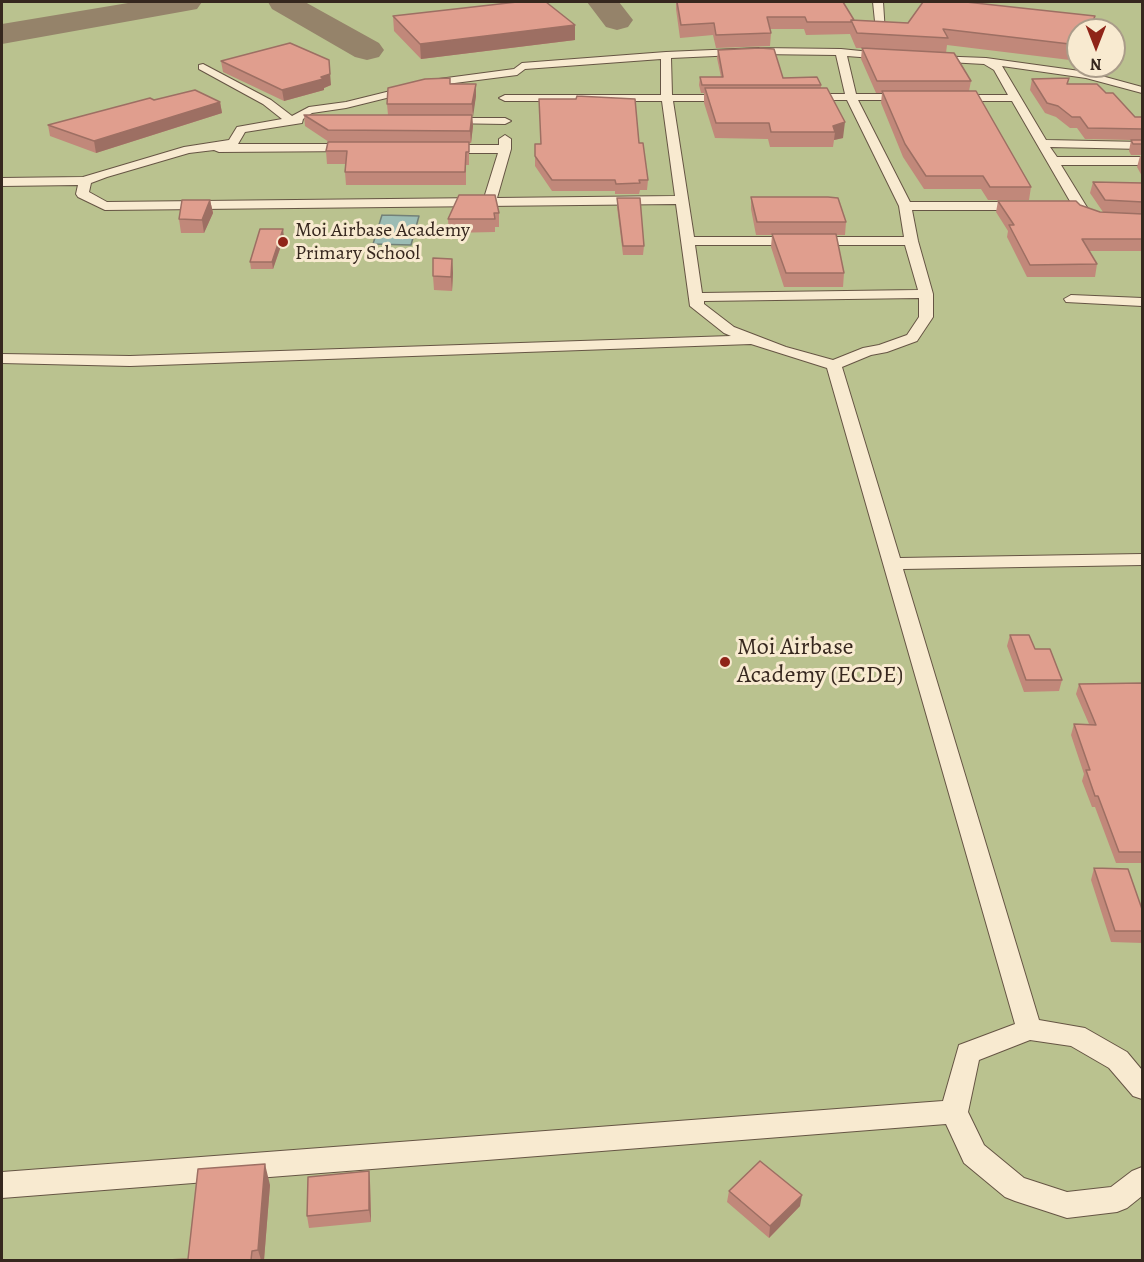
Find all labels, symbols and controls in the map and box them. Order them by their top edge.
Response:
north arrow [1066,18,1126,78]
text: N [1090,53,1102,75]
place label: Moi Airbase Academy Primary School [295,219,470,266]
marker: Moi Airbase Academy Primary School [276,235,290,249]
place label: Moi Airbase Academy (ECDE) [737,634,903,690]
marker: Moi Airbase Academy (ECDE) [718,655,732,669]

